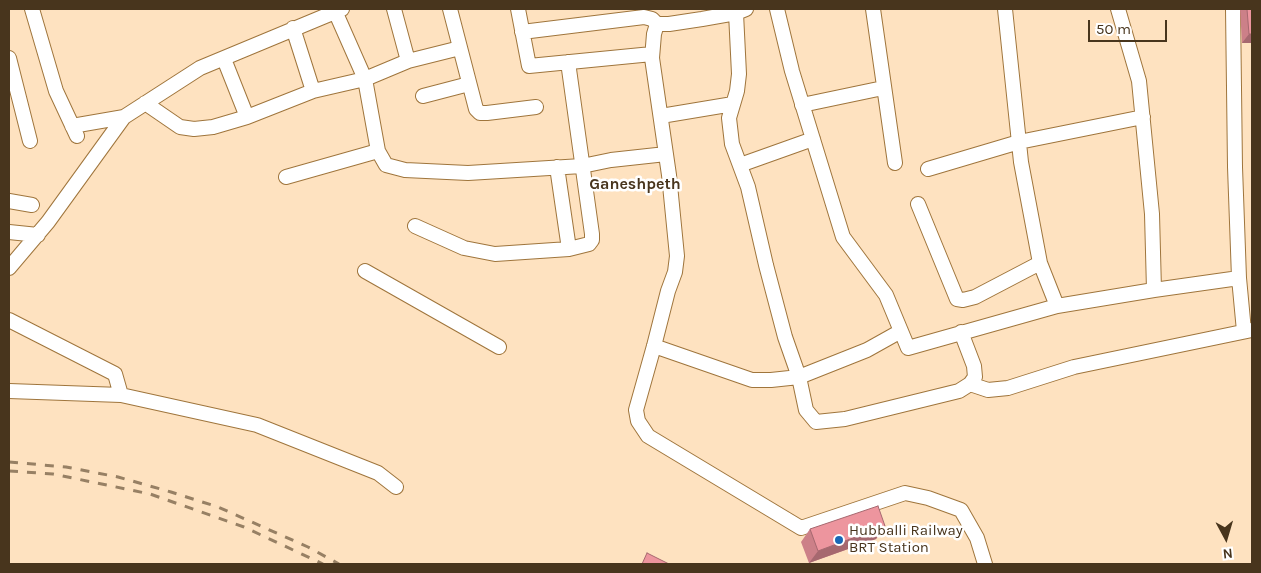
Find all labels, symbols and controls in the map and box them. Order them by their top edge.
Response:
scale bar [1091,10,1170,42]
text: 50 m [1096,20,1131,38]
district label: Ganeshpeth [589,174,681,194]
north arrow [1201,513,1251,563]
place label: Hubballi Railway BRT Station [849,522,963,557]
marker: Hubballi Railway BRT Station [833,534,845,546]
text: N [1222,544,1234,562]

